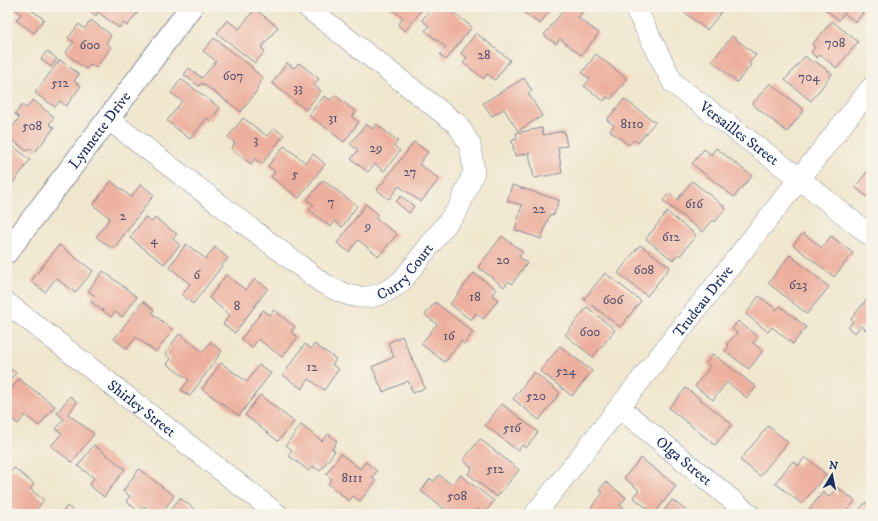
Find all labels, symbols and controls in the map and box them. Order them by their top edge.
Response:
house number: 708 [825,35,845,51]
house number: 600 [80,37,100,53]
house number: 28 [478,47,490,63]
house number: 607 [223,68,243,84]
house number: 704 [798,69,820,85]
house number: 512 [51,75,69,91]
house number: 33 [293,80,303,96]
street label: Lynnette Drive [64,88,135,173]
street label: Versailles Street [695,96,783,169]
house number: 31 [328,110,338,126]
house number: 8110 [620,116,644,132]
house number: 508 [22,118,42,134]
house number: 3 [254,132,259,148]
house number: 29 [370,140,382,156]
house number: 27 [404,164,417,180]
house number: 5 [292,166,299,182]
house number: 7 [328,194,335,210]
house number: 616 [685,196,704,212]
house number: 22 [533,201,546,217]
house number: 2 [120,208,127,224]
house number: 9 [364,218,371,234]
house number: 612 [662,229,681,245]
house number: 4 [150,232,158,248]
street label: Curry Court [374,239,437,304]
house number: 20 [496,252,510,268]
street label: Trudeau Drive [669,261,737,341]
house number: 608 [634,262,654,278]
house number: 6 [194,267,202,283]
house number: 623 [789,277,807,293]
house number: 18 [469,289,481,305]
house number: 606 [603,292,624,308]
house number: 8 [234,298,240,314]
house number: 600 [580,324,600,340]
house number: 16 [443,328,456,344]
house number: 12 [306,359,318,375]
house number: 524 [556,363,577,379]
street label: Shirley Street [104,376,180,441]
house number: 520 [526,388,546,404]
house number: 516 [503,420,522,436]
street label: Olga Street [652,432,716,490]
north arrow [812,455,852,495]
text: N [828,458,839,474]
house number: 512 [486,461,504,477]
house number: 8111 [342,470,363,486]
house number: 508 [447,488,467,504]

